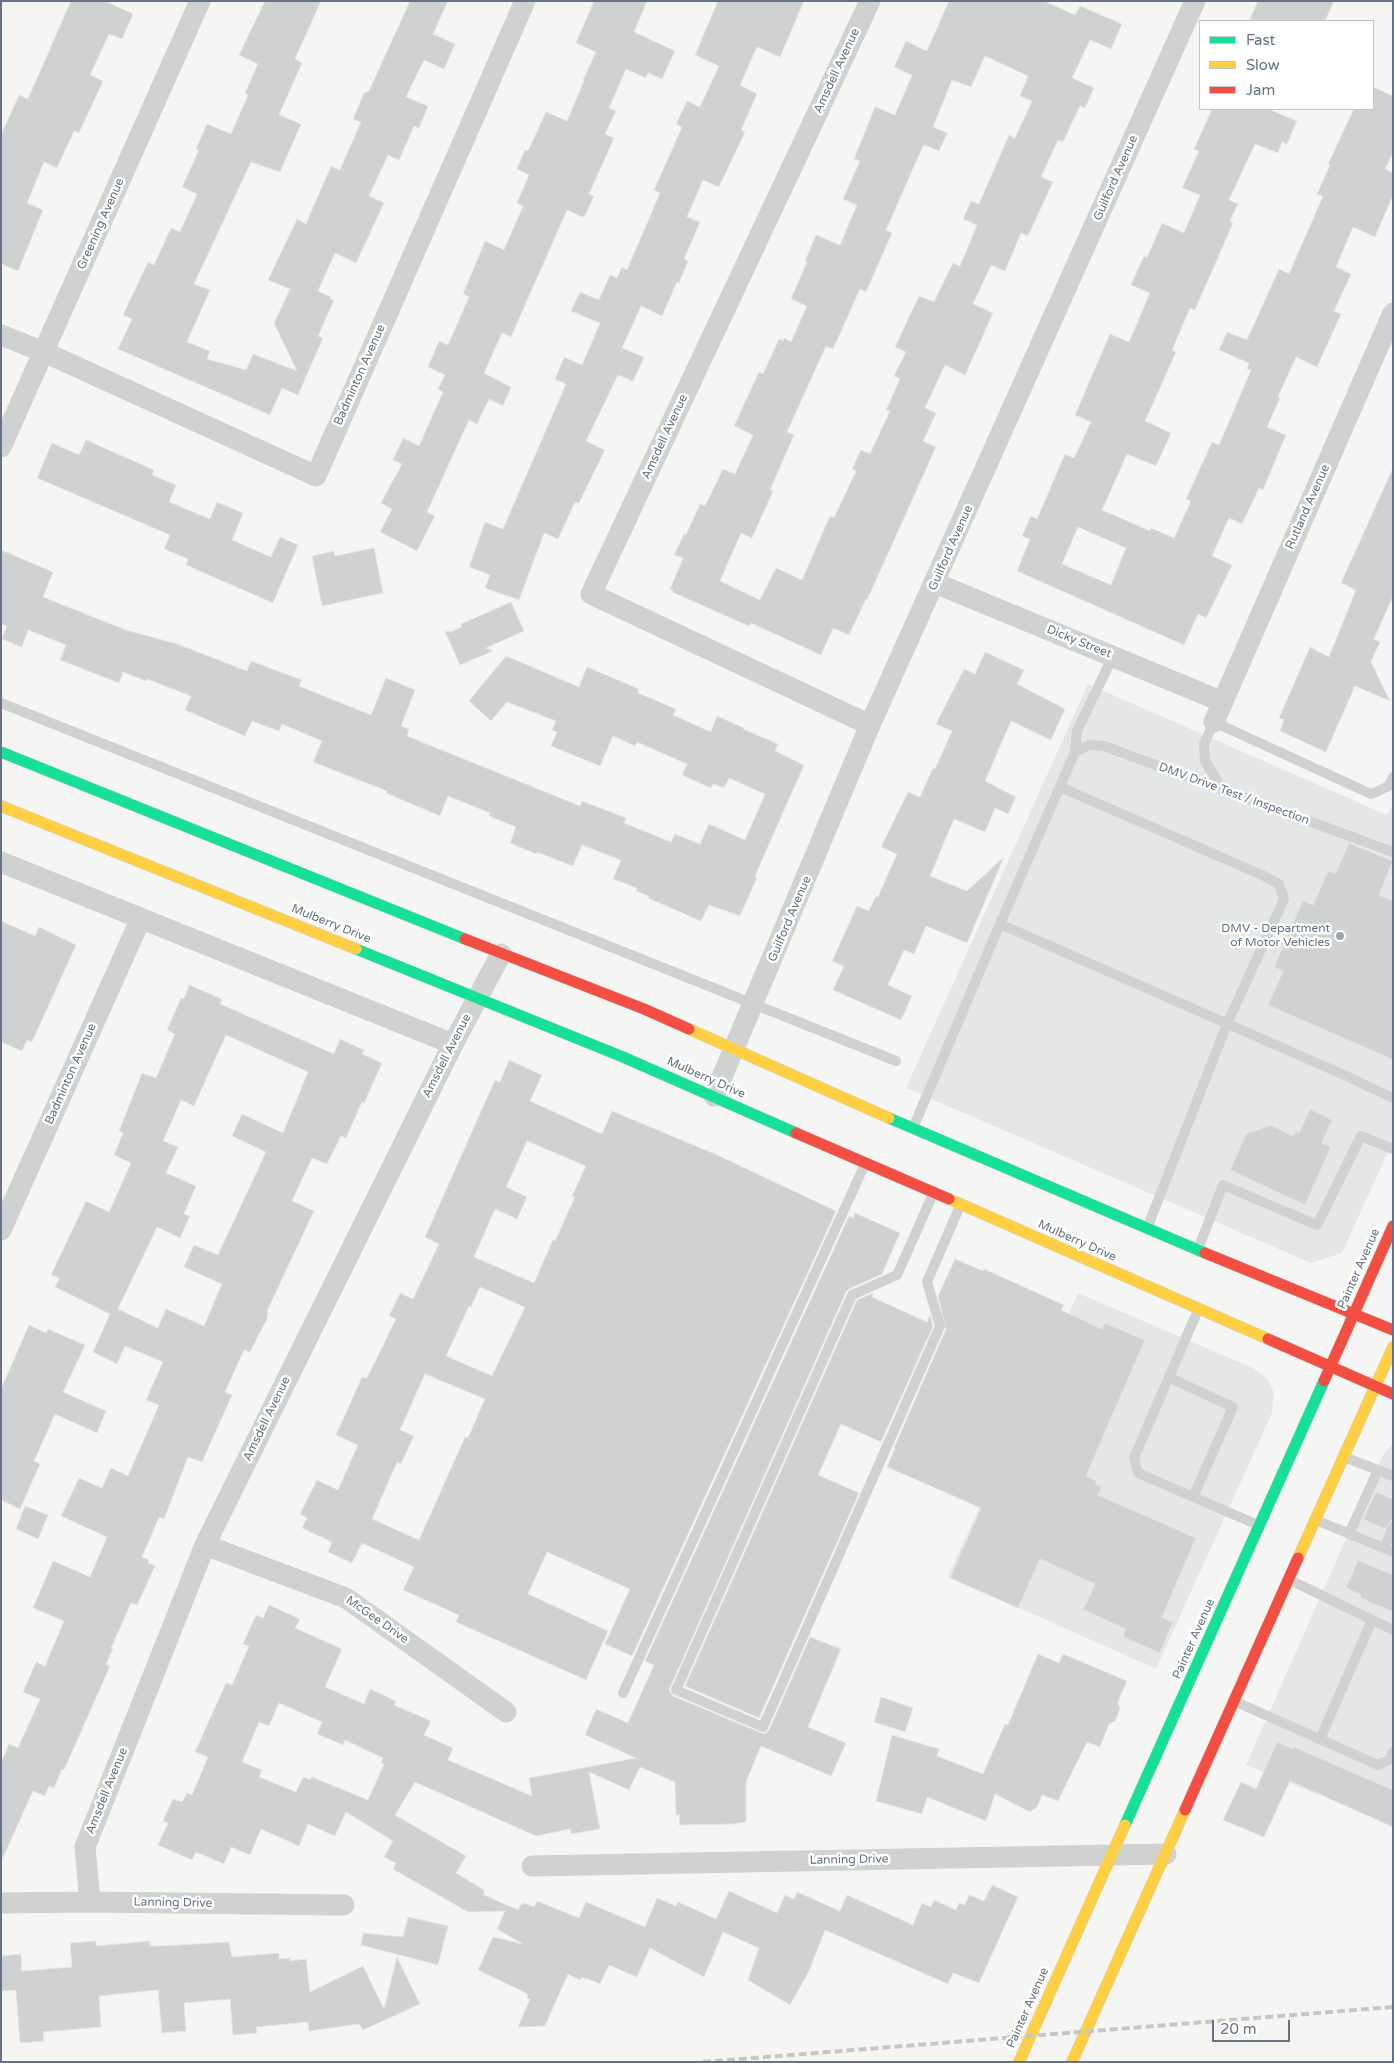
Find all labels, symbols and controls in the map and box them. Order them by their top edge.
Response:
legend [1199,20,1374,110]
street label: Amsdell Avenue [811,26,863,116]
text: Fast [1246,31,1275,49]
text: Slow [1246,56,1280,74]
text: Jam [1246,81,1275,99]
street label: Guilford Avenue [1091,133,1141,223]
street label: Greening Avenue [74,176,128,272]
street label: Badminton Avenue [331,322,389,428]
street label: Amsdell Avenue [639,392,691,482]
street label: Rutland Avenue [1283,462,1333,552]
street label: Guilford Avenue [926,503,976,593]
street label: Dicky Street [1044,622,1114,662]
street label: DMV Drive Test / Inspection [1157,760,1311,828]
street label: Guilford Avenue [765,874,815,964]
street label: Mulberry Drive [289,902,373,946]
place label: DMV - Department of Motor Vehicles [1221,922,1330,950]
marker: DMV - Department of Motor Vehicles [1334,930,1346,942]
street label: Amsdell Avenue [420,1012,474,1100]
street label: Badminton Avenue [42,1021,100,1127]
street label: Mulberry Drive [665,1054,747,1102]
street label: Mulberry Drive [1036,1217,1118,1265]
street label: Painter Avenue [1335,1227,1383,1311]
street label: Amsdell Avenue [240,1374,294,1464]
street label: McGee Drive [343,1593,411,1647]
street label: Painter Avenue [1170,1597,1218,1681]
street label: Amsdell Avenue [83,1746,131,1836]
street label: Lanning Drive [809,1852,889,1868]
street label: Lanning Drive [133,1895,213,1911]
street label: Painter Avenue [1004,1966,1052,2050]
scale bar [1214,2010,1292,2042]
text: 20 m [1220,2020,1257,2038]

